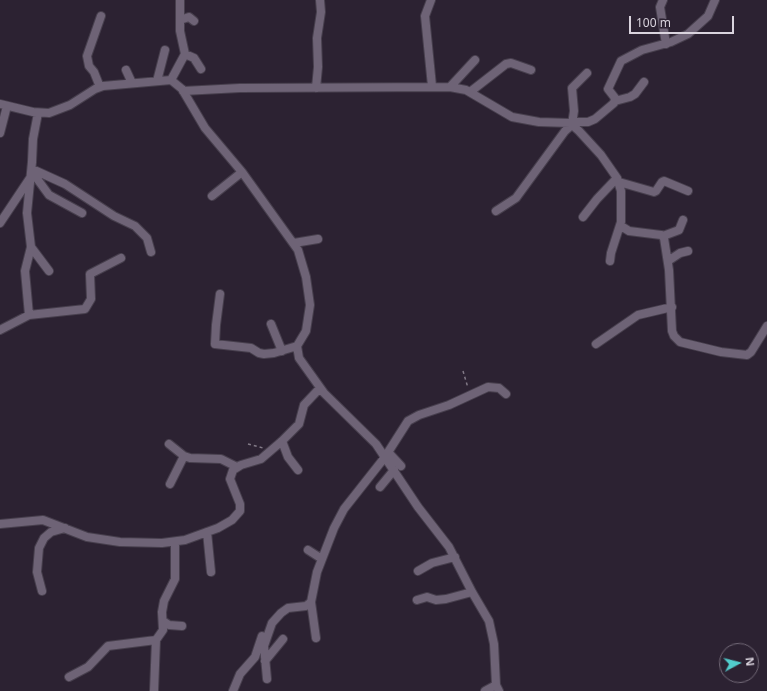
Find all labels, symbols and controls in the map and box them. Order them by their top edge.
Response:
scale bar [631,8,736,34]
text: 100 m [636,14,671,31]
north arrow [719,643,759,683]
text: N [742,656,758,667]

